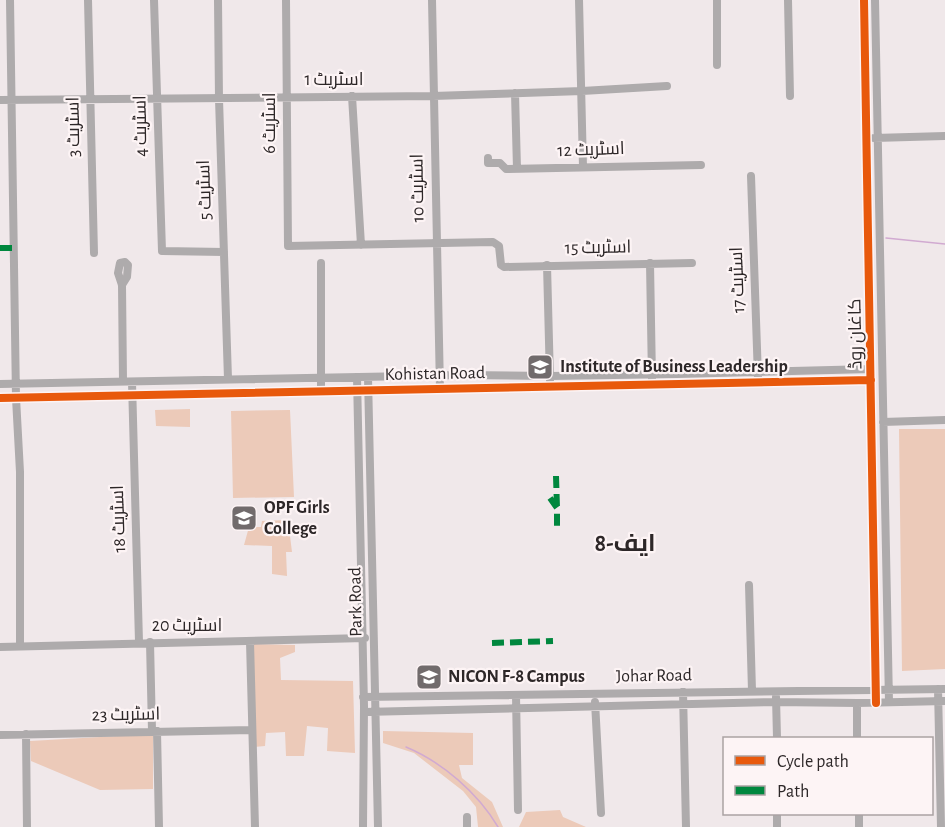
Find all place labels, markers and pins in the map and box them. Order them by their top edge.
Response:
school or university icon: Institute of Business Leadership [525,352,555,382]
place label: Institute of Business Leadership [560,358,788,376]
place label: OPF Girls College [264,499,330,538]
school or university icon: OPF Girls College [229,503,259,533]
school or university icon: NICON F-8 Campus [414,662,444,692]
place label: NICON F-8 Campus [448,668,585,686]

